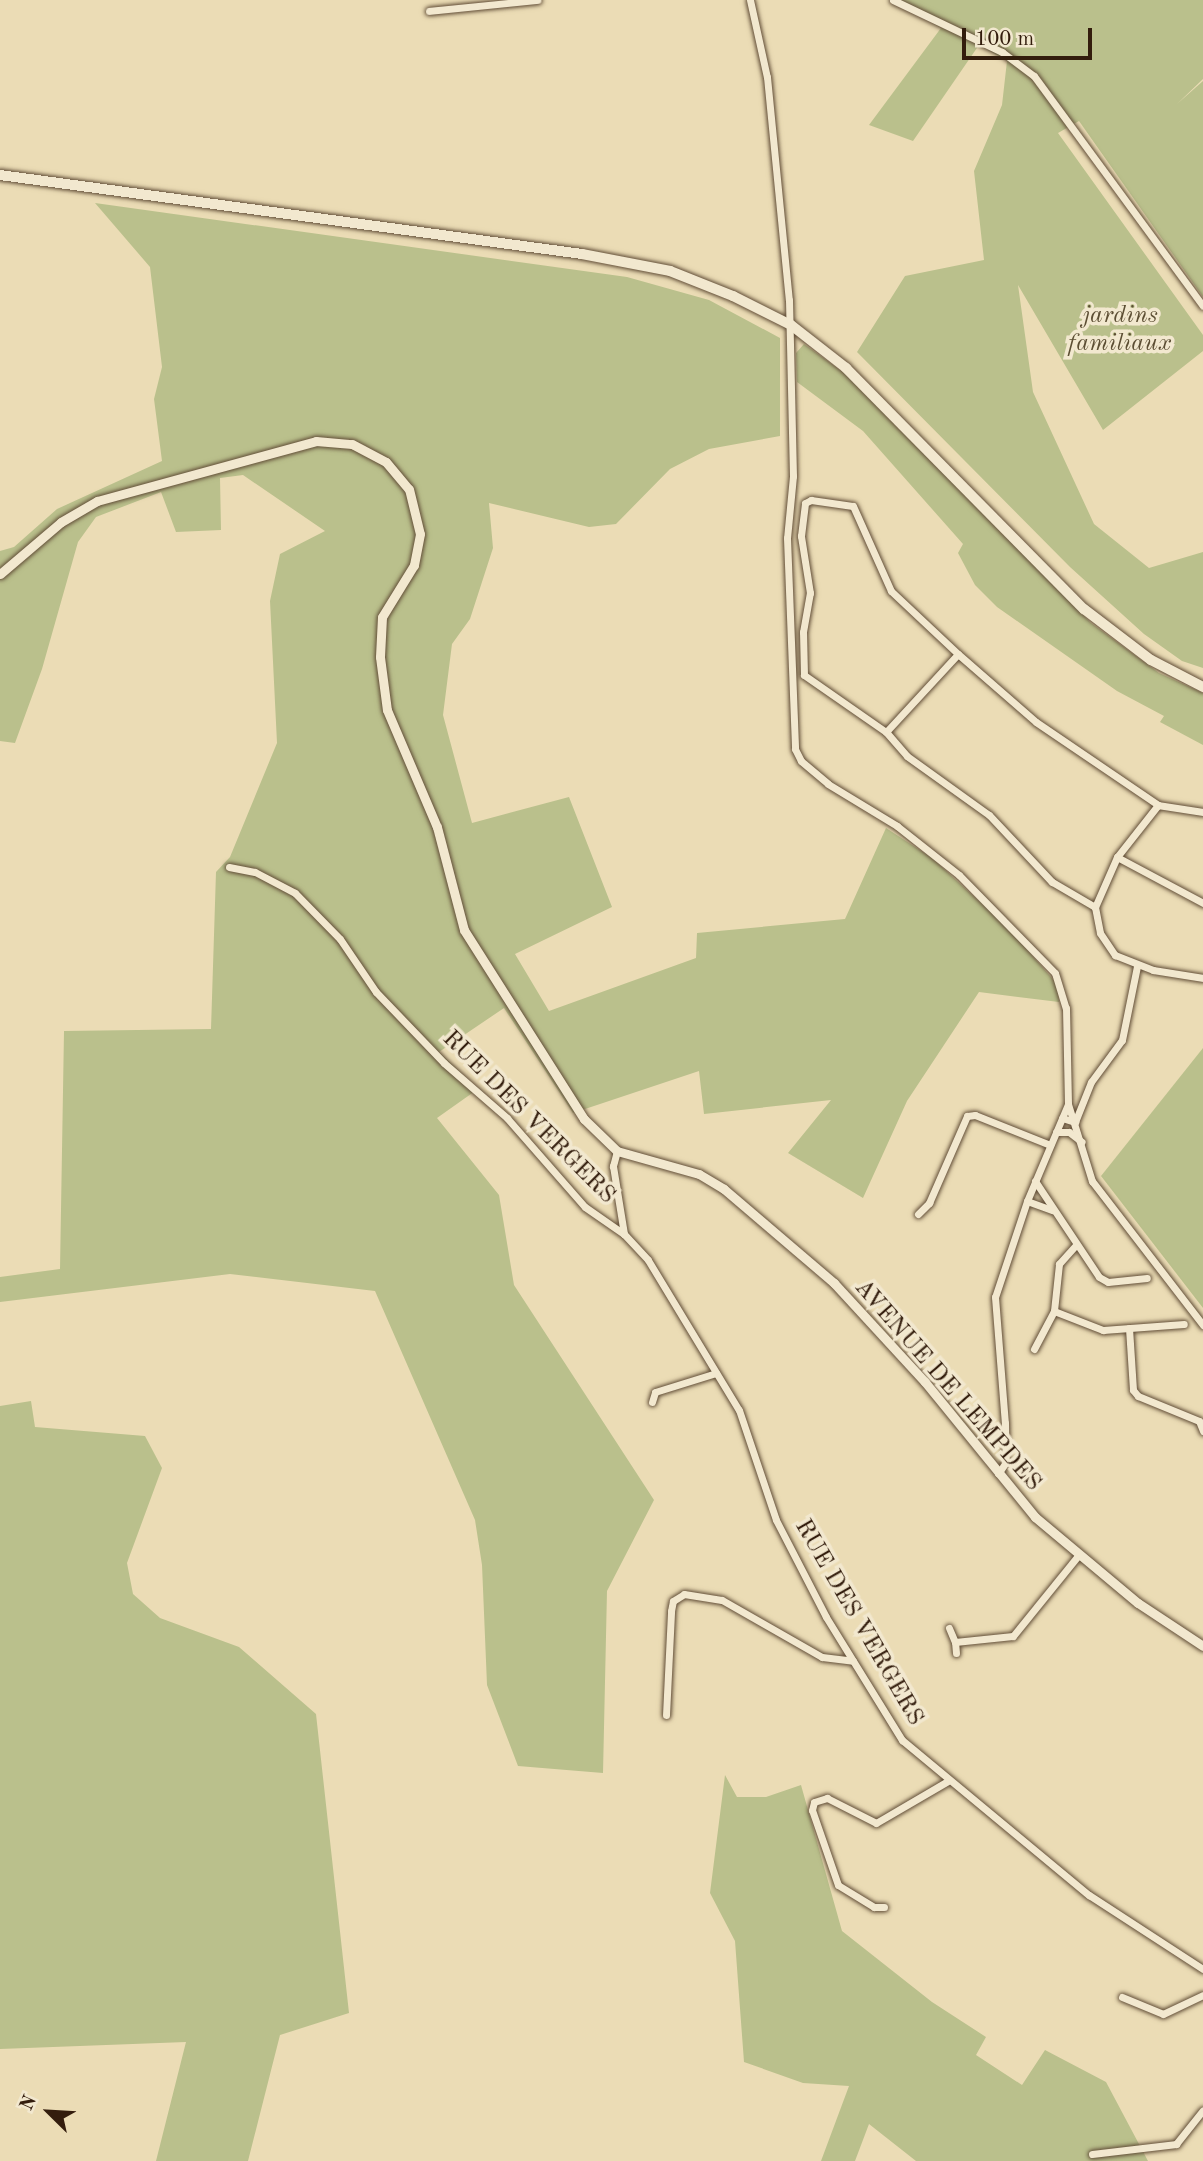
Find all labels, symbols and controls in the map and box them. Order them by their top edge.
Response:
scale bar [965,14,1094,58]
text: 100 m [975,29,1034,50]
park label: jardins familiaux [1068,303,1172,359]
street label: RUE DES VERGERS [435,1025,621,1211]
street label: AVENUE DE LEMPDES [847,1274,1047,1498]
street label: RUE DES VERGERS [787,1515,929,1731]
north arrow [14,2077,84,2147]
text: N [18,2093,41,2114]

